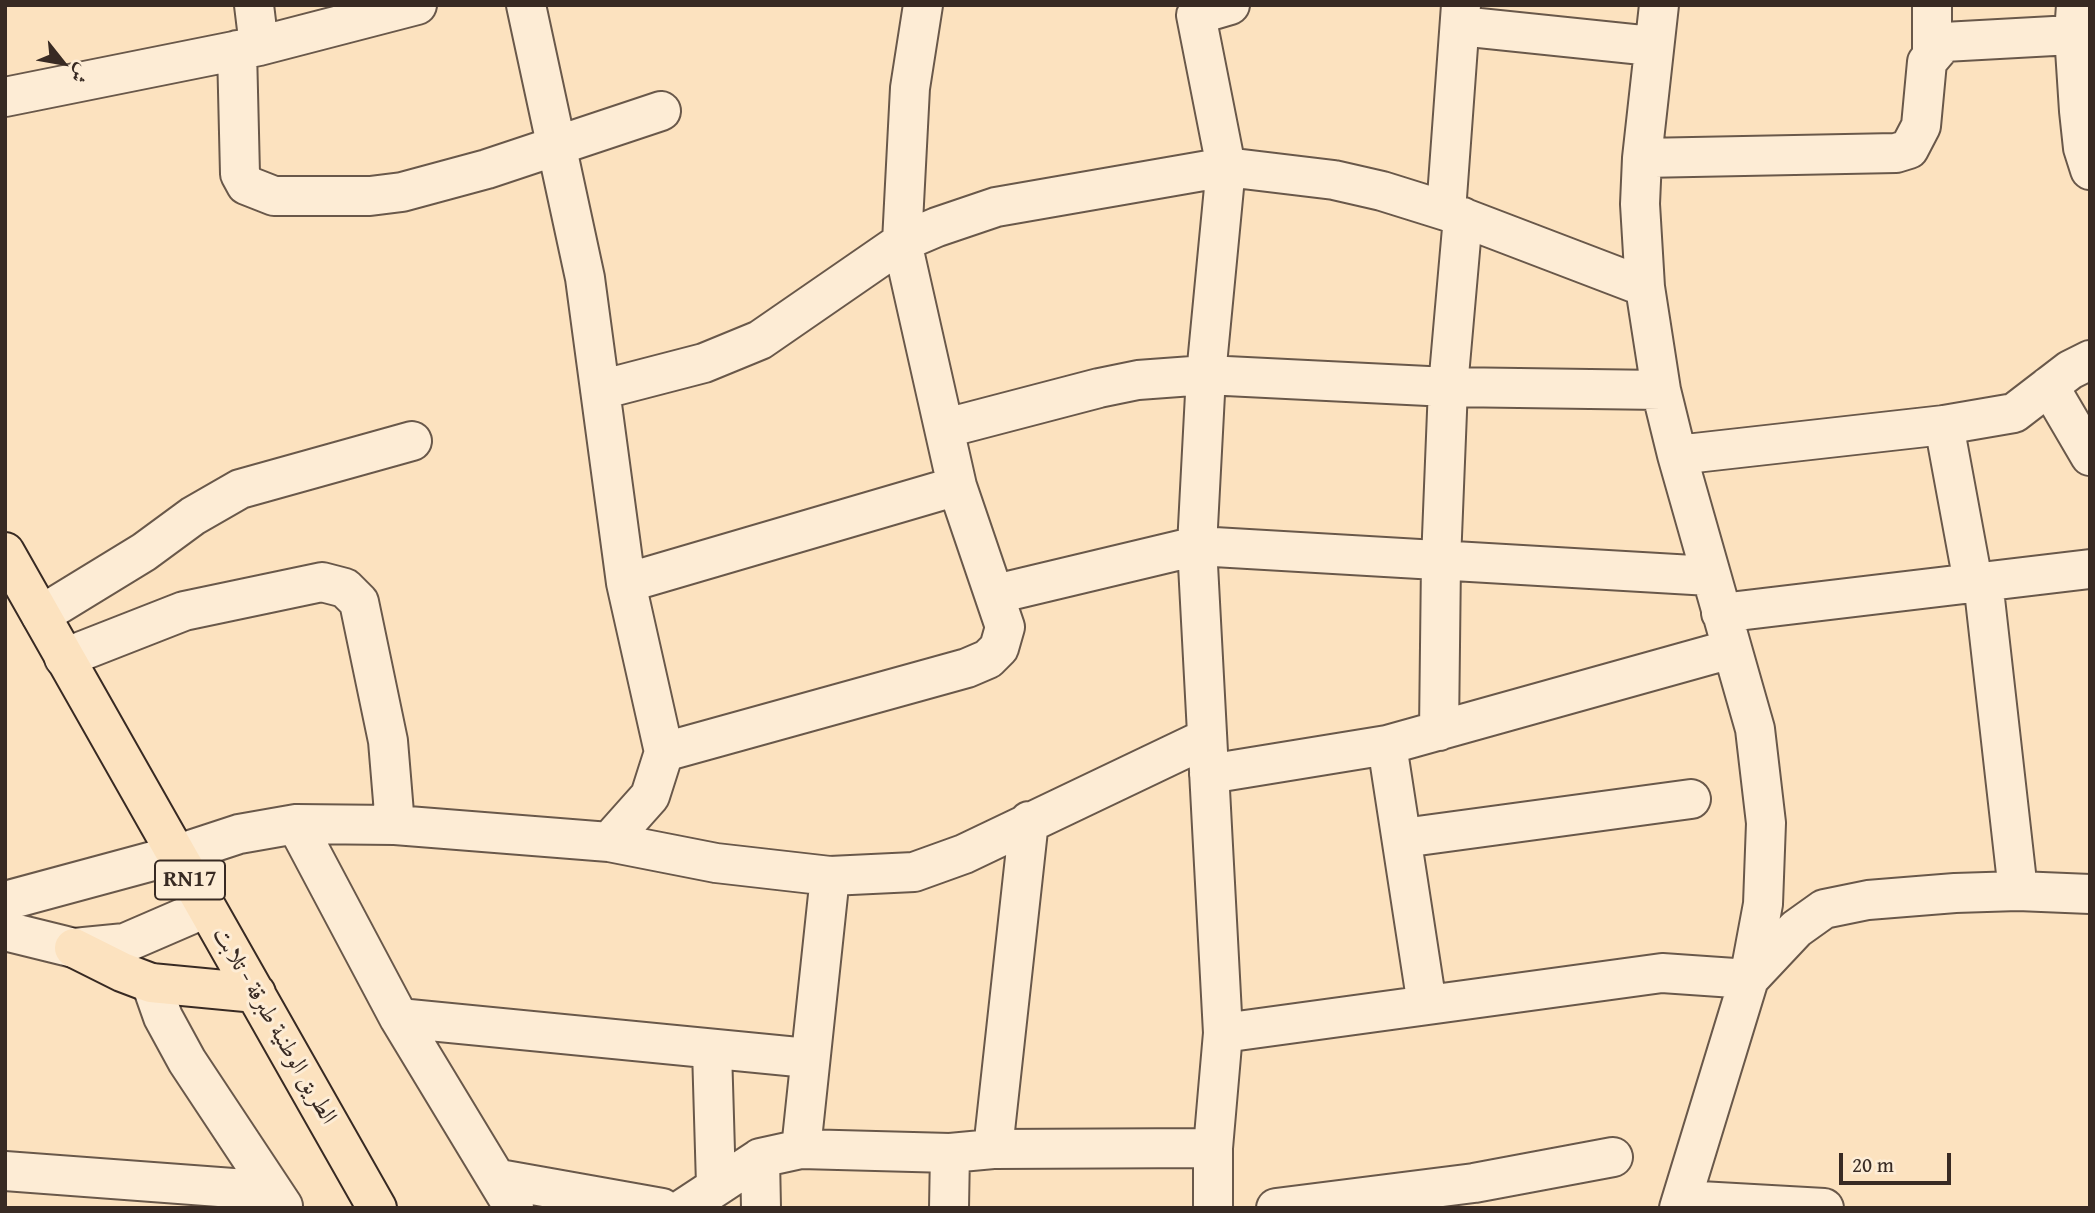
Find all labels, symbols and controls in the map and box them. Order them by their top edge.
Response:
north arrow [28,28,98,98]
text: ش [64,59,98,89]
road number: RN17 [155,860,225,900]
street label: الطريق الوطنية طبرقة - تلابت [206,922,342,1130]
scale bar [1843,1140,1955,1184]
text: 20 m [1852,1149,1894,1180]

